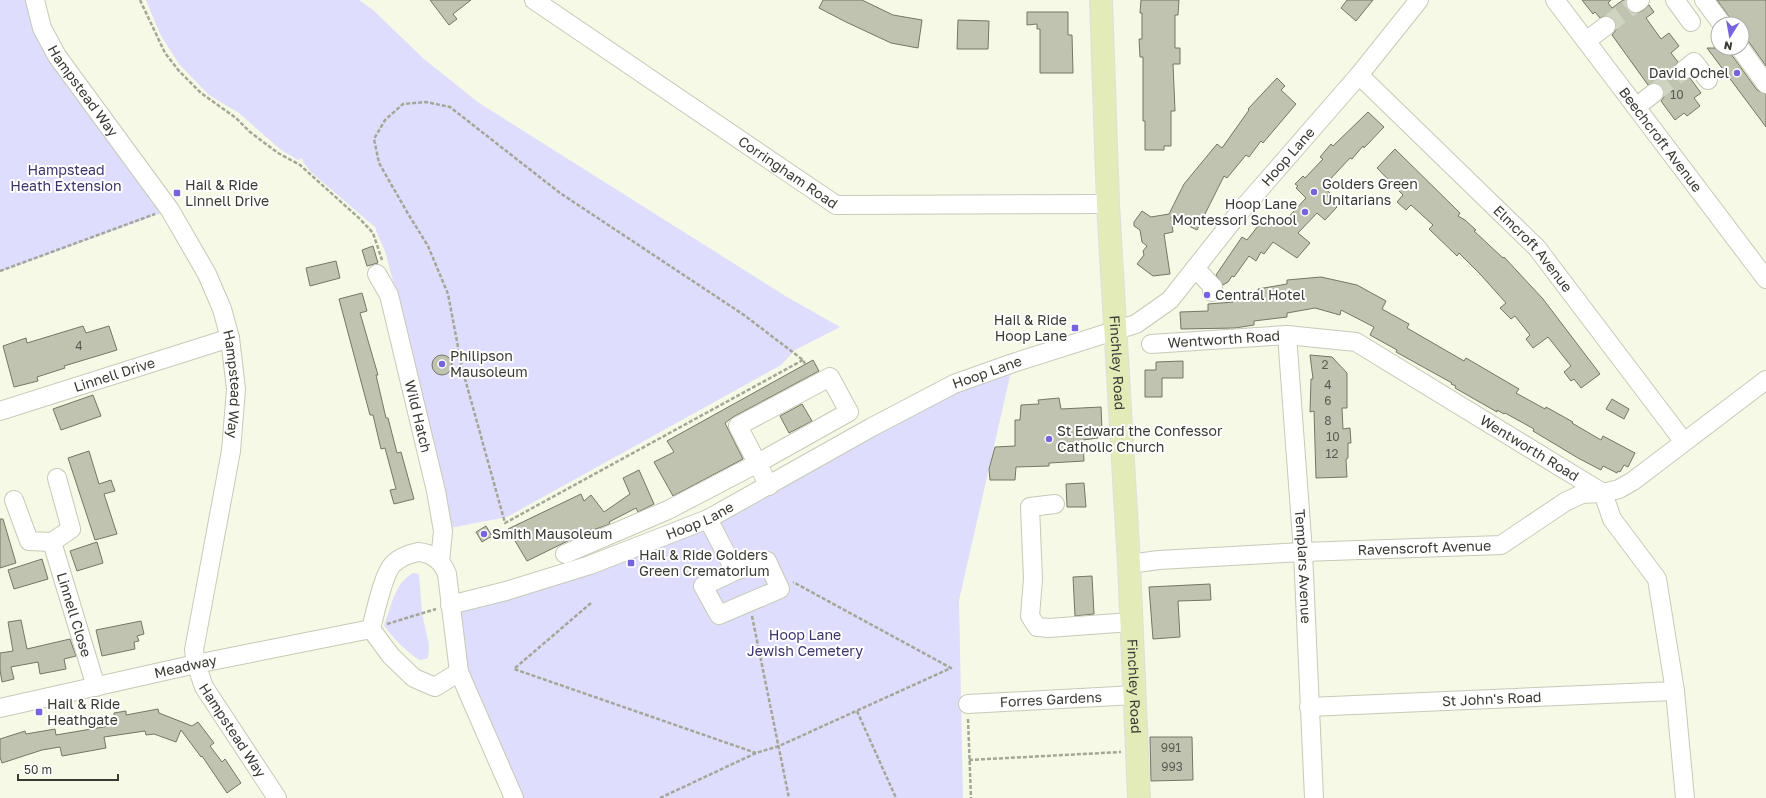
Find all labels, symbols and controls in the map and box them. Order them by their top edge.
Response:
north arrow [1710,16,1750,56]
text: N [1723,39,1733,53]
street label: Hampstead Way [45,42,122,140]
place label: David Ochel [1649,64,1729,81]
marker: David Ochel [1732,68,1742,78]
street label: Beechcroft Avenue [1616,84,1706,195]
house number: 10 [1670,87,1684,102]
street label: Hoop Lane [1257,123,1318,189]
street label: Corringham Road [735,132,841,212]
park label: Hampstead Heath Extension [10,161,122,194]
place label: Golders Green Unitarians [1322,175,1418,208]
place label: Hail & Ride Linnell Drive [185,176,269,209]
marker: Golders Green Unitarians [1309,187,1319,197]
marker: Hail & Ride Linnell Drive [172,188,182,198]
place label: Hoop Lane Montessori School [1172,195,1297,228]
street label: Elmcroft Avenue [1490,201,1576,295]
marker: Hoop Lane Montessori School [1300,207,1310,217]
place label: Central Hotel [1215,286,1305,303]
marker: Central Hotel [1202,290,1212,300]
place label: Hail & Ride Hoop Lane [994,311,1067,344]
street label: Finchley Road [1107,315,1129,410]
marker: Hail & Ride Hoop Lane [1070,323,1080,333]
street label: Wentworth Road [1167,326,1281,351]
street label: Hampstead Way [220,328,245,439]
house number: 4 [75,338,83,353]
place label: Philipson Mausoleum [450,347,528,380]
street label: Hoop Lane [950,352,1024,392]
street label: Linnell Drive [71,353,157,395]
house number: 2 [1322,357,1329,372]
marker: Philipson Mausoleum [437,359,447,369]
house number: 4 [1324,377,1332,392]
street label: Wild Hatch [402,378,435,454]
house number: 6 [1324,393,1332,408]
street label: Wentworth Road [1477,411,1582,484]
house number: 8 [1324,413,1332,428]
place label: St Edward the Confessor Catholic Church [1057,422,1223,455]
house number: 10 [1326,429,1340,444]
marker: St Edward the Confessor Catholic Church [1044,434,1054,444]
house number: 12 [1326,446,1338,461]
street label: Hoop Lane [663,498,736,543]
street label: Templars Avenue [1292,508,1315,624]
place label: Smith Mausoleum [492,525,612,542]
marker: Smith Mausoleum [479,529,489,539]
street label: Ravenscroft Avenue [1357,536,1492,558]
place label: Hail & Ride Golders Green Crematorium [639,546,770,579]
marker: Hail & Ride Golders Green Crematorium [626,558,636,568]
street label: Linnell Close [54,570,95,659]
park label: Hoop Lane Jewish Cemetery [747,626,863,659]
street label: Finchley Road [1124,638,1145,734]
street label: Meadway [153,651,218,681]
street label: Hampstead Way [196,680,270,780]
street label: Forres Gardens [999,688,1102,710]
street label: St John's Road [1442,688,1542,709]
place label: Hail & Ride Heathgate [47,695,120,728]
marker: Hail & Ride Heathgate [34,707,44,717]
house number: 991 [1161,740,1181,755]
scale bar [18,756,118,782]
house number: 993 [1161,759,1183,774]
text: 50 m [24,762,52,777]

